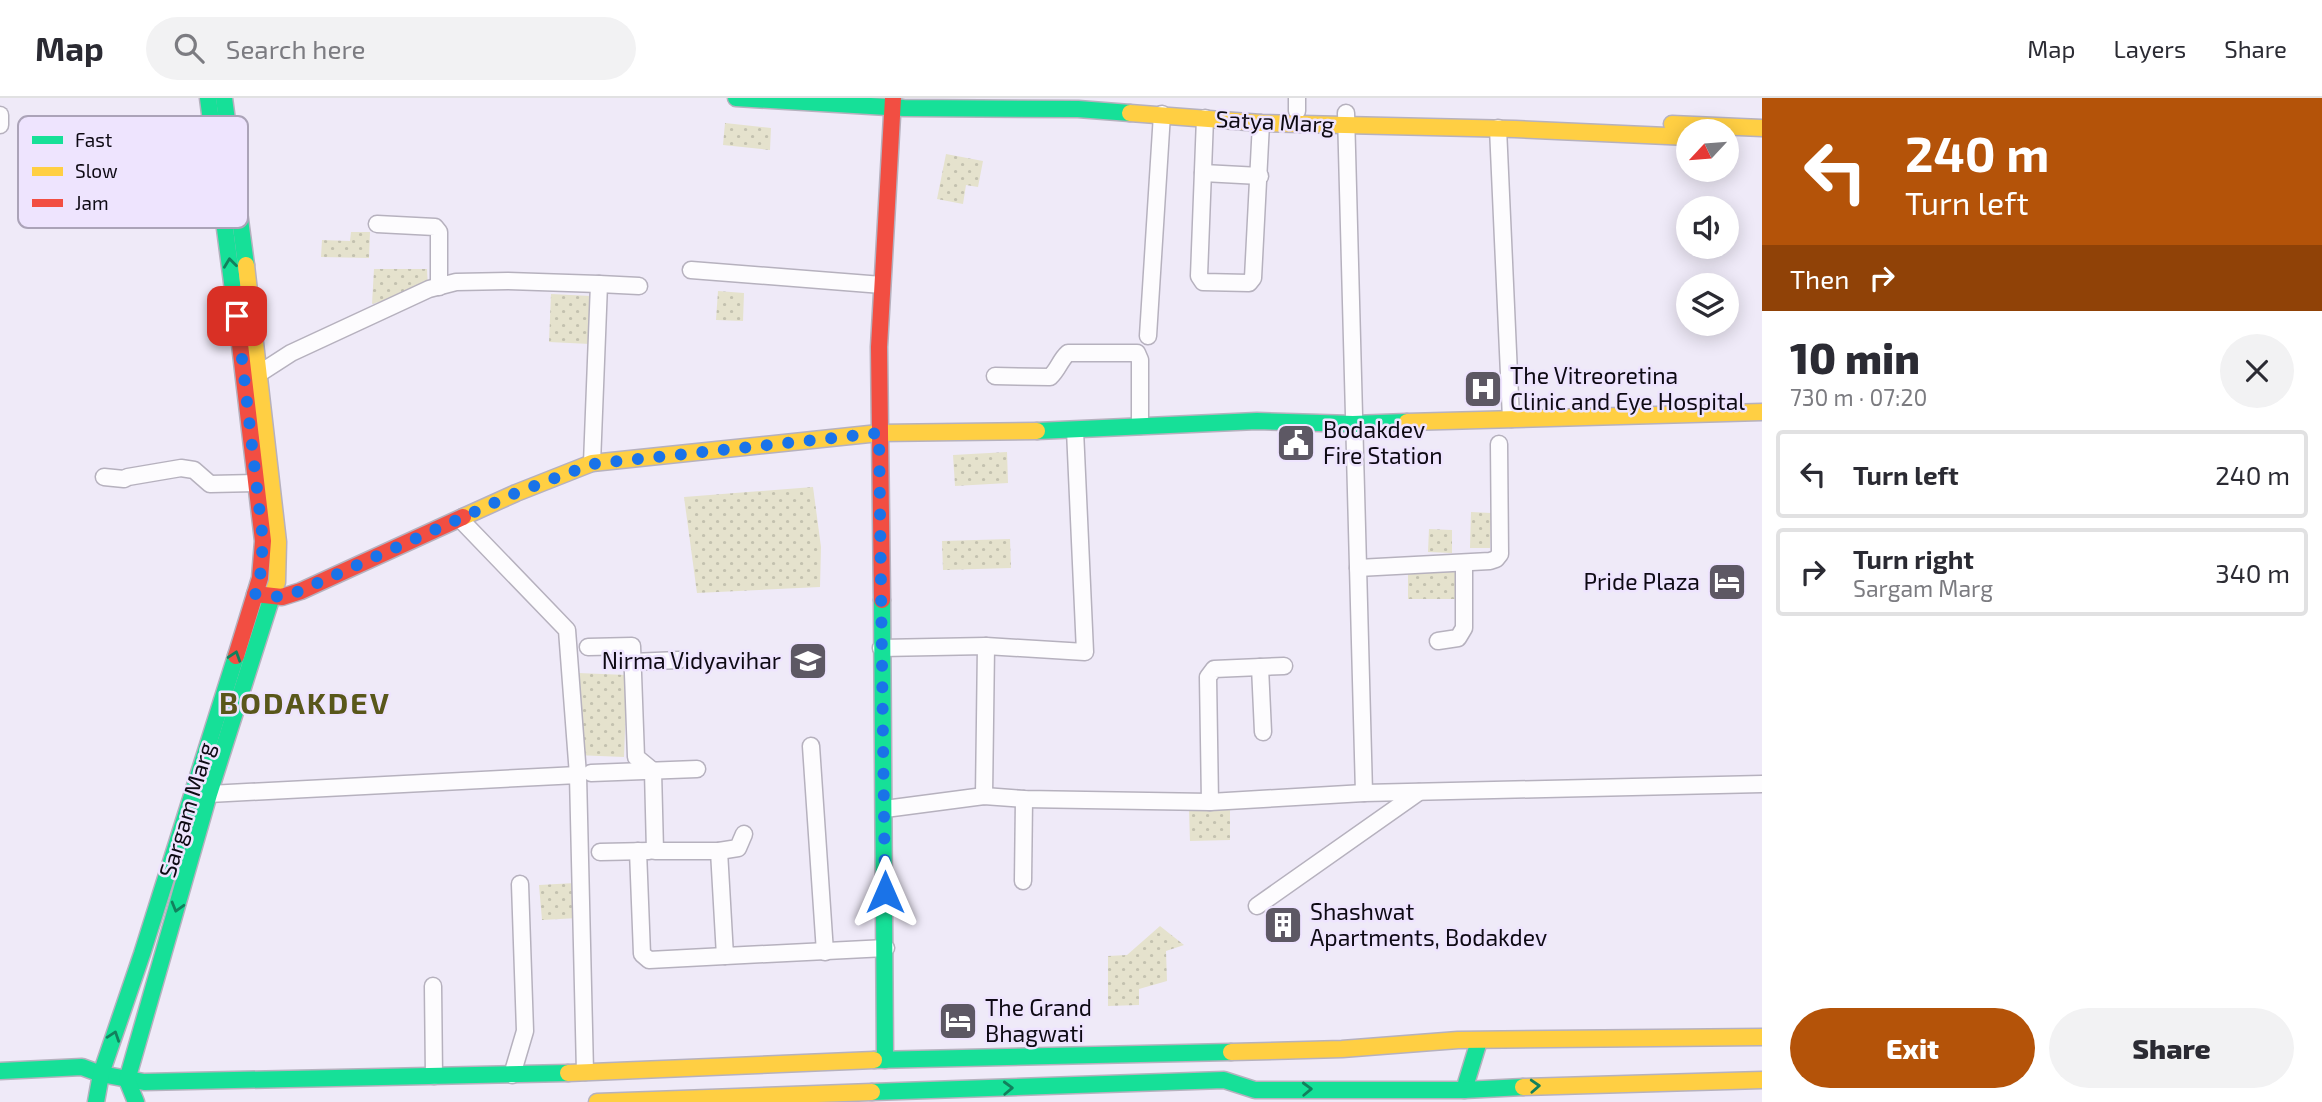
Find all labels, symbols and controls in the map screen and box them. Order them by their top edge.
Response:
search box [146,17,636,80]
text: Map [35,28,104,68]
icon: search [170,29,208,67]
text: Search here [226,33,365,64]
text: Map [2027,34,2075,63]
text: Layers [2113,34,2186,63]
text: Share [2224,34,2287,63]
street label: Satya Marg [1215,104,1335,138]
legend [18,116,248,228]
north arrow [1676,119,1740,182]
map controls [1676,119,1739,336]
text: 240 m [1905,123,2049,182]
icon: left [1790,126,1881,217]
text: Fast [75,128,112,151]
text: Slow [75,159,118,182]
text: Turn left [1905,183,2029,221]
text: Jam [75,191,109,214]
button: sound [1676,196,1739,259]
one-way arrow [222,257,237,269]
icon: right [1863,259,1901,297]
text: Then [1790,263,1849,294]
button: layers [1676,273,1739,336]
pin [207,286,267,346]
icon: arrive [218,297,256,335]
text: 10 min [1790,332,1920,382]
button: close [2220,334,2294,408]
place label: The Vitreoretina Clinic and Eye Hospital [1510,361,1745,415]
hospital icon: The Vitreoretina Clinic and Eye Hospital [1462,368,1504,410]
text: 730 m · 07:20 [1790,383,1927,411]
place label: Bodakdev Fire Station [1323,415,1443,469]
public building icon: Bodakdev Fire Station [1275,422,1317,464]
icon: left [1794,455,1832,493]
text: Turn left [1853,459,1959,490]
text: 240 m [2215,459,2290,490]
text: Turn right [1853,543,1974,574]
icon: right [1794,553,1832,591]
text: 340 m [2215,557,2290,588]
hotel icon: Pride Plaza [1706,561,1748,603]
place label: Pride Plaza [1583,567,1700,595]
text: Sargam Marg [1853,574,1993,602]
school or university icon: Nirma Vidyavihar [787,640,829,682]
place label: Nirma Vidyavihar [602,646,781,674]
one-way arrow [227,651,241,663]
district label: BODAKDEV [219,684,391,720]
street label: Sargam Marg [152,738,220,881]
position arrow [848,855,922,929]
place label: Shashwat Apartments, Bodakdev [1310,897,1547,951]
one-way arrow [170,901,185,913]
building icon: Shashwat Apartments, Bodakdev [1262,904,1304,946]
place label: The Grand Bhagwati [985,993,1092,1047]
hotel icon: The Grand Bhagwati [937,1000,979,1042]
button: Exit [1790,1008,2035,1088]
button: Share [2049,1008,2294,1088]
one-way arrow [106,1031,120,1043]
one-way arrow [1529,1079,1540,1094]
one-way arrow [1003,1081,1014,1096]
one-way arrow [1303,1081,1313,1097]

